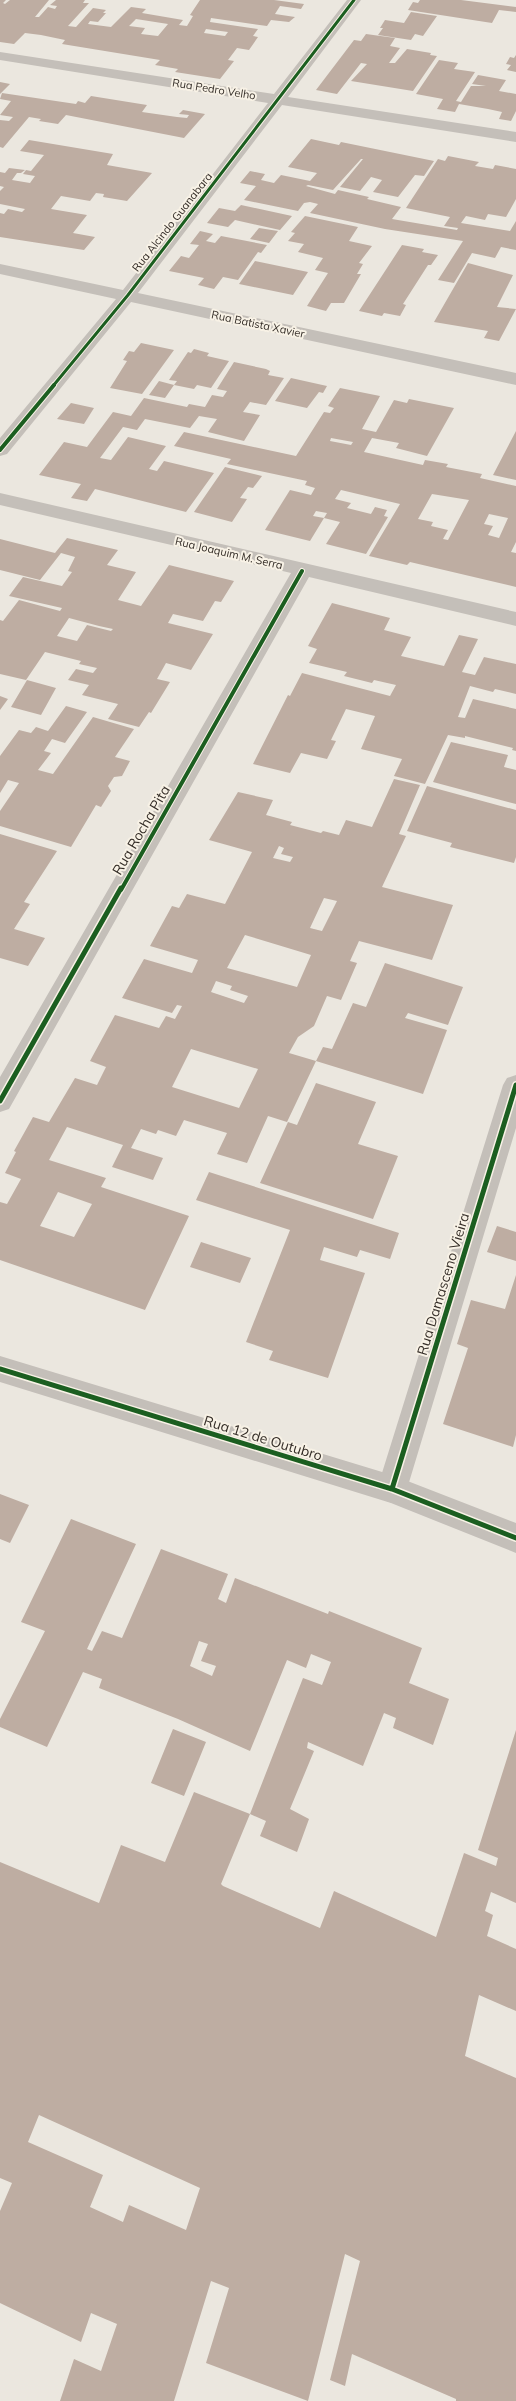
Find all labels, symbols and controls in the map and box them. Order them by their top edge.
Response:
street label: Rua Pedro Velho [171,75,257,103]
street label: Rua Alcindo Guanabara [129,170,215,274]
street label: Rua Batista Xavier [210,307,306,341]
street label: Rua Joaquim M. Serra [174,534,284,572]
street label: Rua Rocha Pita [108,782,174,878]
street label: Rua Damasceno Vieira [413,1211,473,1357]
street label: Rua 12 de Outubro [201,1411,325,1465]

